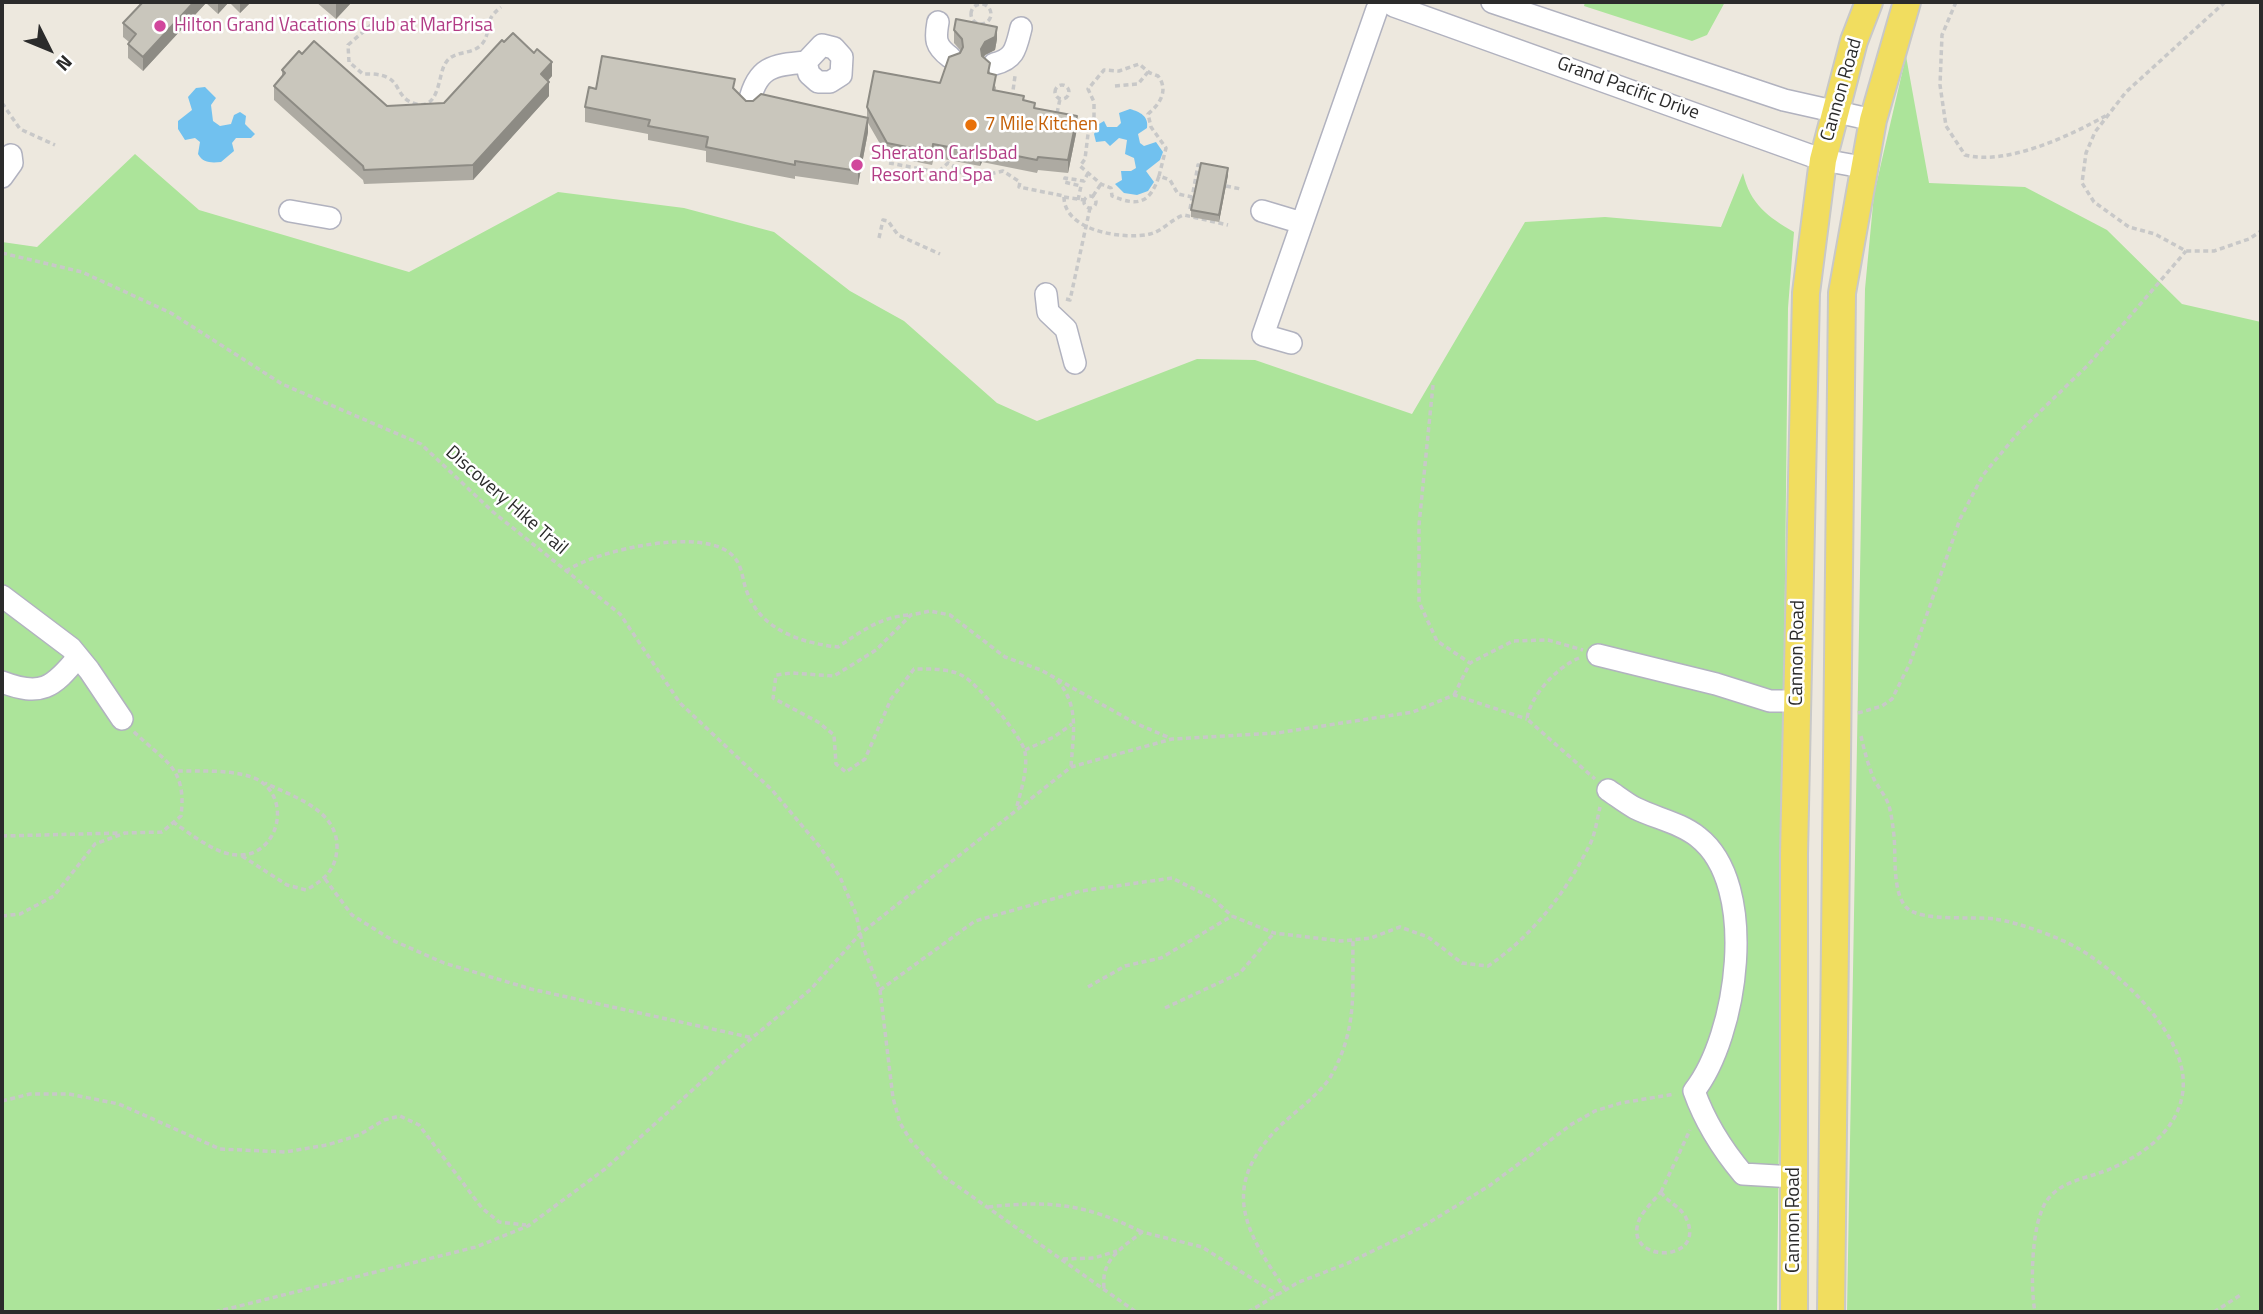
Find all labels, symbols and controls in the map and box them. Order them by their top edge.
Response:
north arrow [14,14,84,84]
place label: Hilton Grand Vacations Club at MarBrisa [174,15,493,37]
marker: Hilton Grand Vacations Club at MarBrisa [152,18,168,34]
street label: Cannon Road [1816,36,1868,144]
text: N [50,49,80,78]
street label: Grand Pacific Drive [1554,53,1702,125]
place label: 7 Mile Kitchen [985,114,1098,136]
marker: 7 Mile Kitchen [963,117,979,133]
place label: Sheraton Carlsbad Resort and Spa [871,143,1017,187]
marker: Sheraton Carlsbad Resort and Spa [849,157,865,173]
street label: Discovery Hike Trail [440,442,572,560]
street label: Cannon Road [1786,600,1810,706]
street label: Cannon Road [1783,1167,1805,1273]

